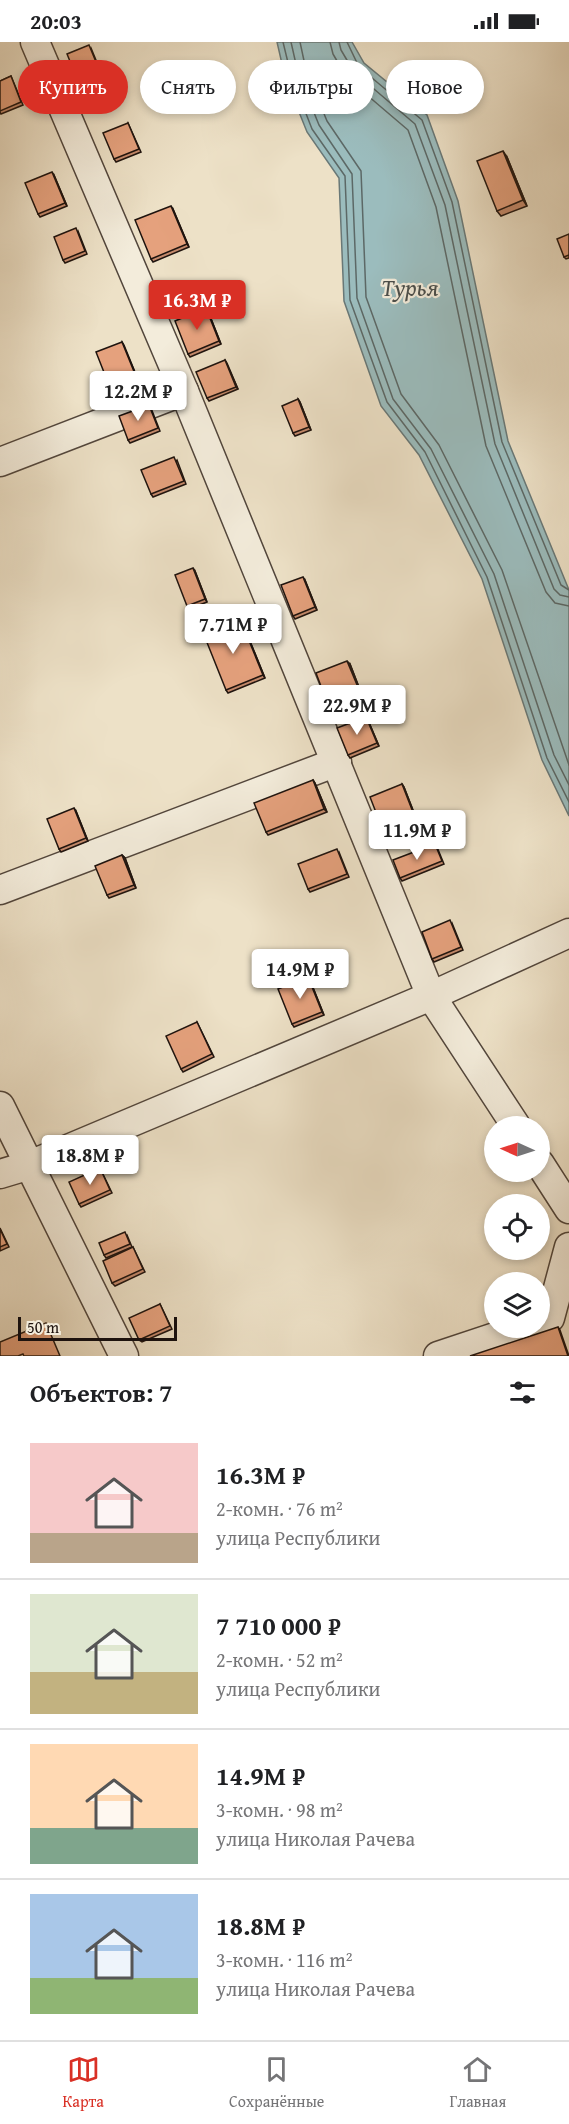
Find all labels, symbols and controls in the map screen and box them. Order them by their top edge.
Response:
text: 20:03 [30,5,82,37]
chip: Купить [18,60,128,114]
chip: Снять [140,60,236,114]
chip: Фильтры [248,60,374,114]
chip: Новое [386,60,484,114]
water label: Турья [382,270,439,305]
pin: 16.3M ₽ [142,280,252,331]
text: 16.3M ₽ [163,285,231,314]
pin: 12.2M ₽ [83,371,193,422]
text: 12.2M ₽ [104,376,172,405]
pin: 7.71M ₽ [178,604,288,655]
text: 7.71M ₽ [199,609,267,638]
pin: 22.9M ₽ [302,685,412,736]
text: 22.9M ₽ [323,690,391,719]
pin: 11.9M ₽ [362,810,472,861]
text: 11.9M ₽ [383,815,451,844]
pin: 14.9M ₽ [245,949,355,1000]
text: 14.9M ₽ [266,954,334,983]
north arrow [484,1116,550,1182]
map controls [484,1116,550,1338]
pin: 18.8M ₽ [35,1135,145,1186]
text: 18.8M ₽ [56,1140,124,1169]
button: locate [484,1194,550,1260]
button: layers [484,1272,550,1338]
scale bar [18,1314,177,1342]
text: 50 m [27,1315,59,1339]
text: Объектов: 7 [30,1373,173,1412]
icon: filters [506,1376,539,1409]
text: 16.3M ₽ [216,1455,305,1494]
icon: home [78,1467,150,1539]
text: 2-комн. · 76 m² [216,1494,343,1523]
text: улица Республики [216,1523,380,1552]
text: 7 710 000 ₽ [216,1606,341,1645]
icon: home [78,1618,150,1690]
text: 2-комн. · 52 m² [216,1645,343,1674]
text: улица Республики [216,1674,380,1703]
text: 14.9M ₽ [216,1756,305,1795]
icon: home [78,1768,150,1840]
text: 3-комн. · 98 m² [216,1795,343,1824]
text: улица Николая Рачева [216,1824,415,1853]
text: 18.8M ₽ [216,1906,305,1945]
icon: home [78,1918,150,1990]
text: 3-комн. · 116 m² [216,1945,352,1974]
text: улица Николая Рачева [216,1974,415,2003]
tab: Карта [63,2053,104,2113]
tab: Сохранённые [229,2053,324,2113]
tab: Главная [449,2053,506,2113]

